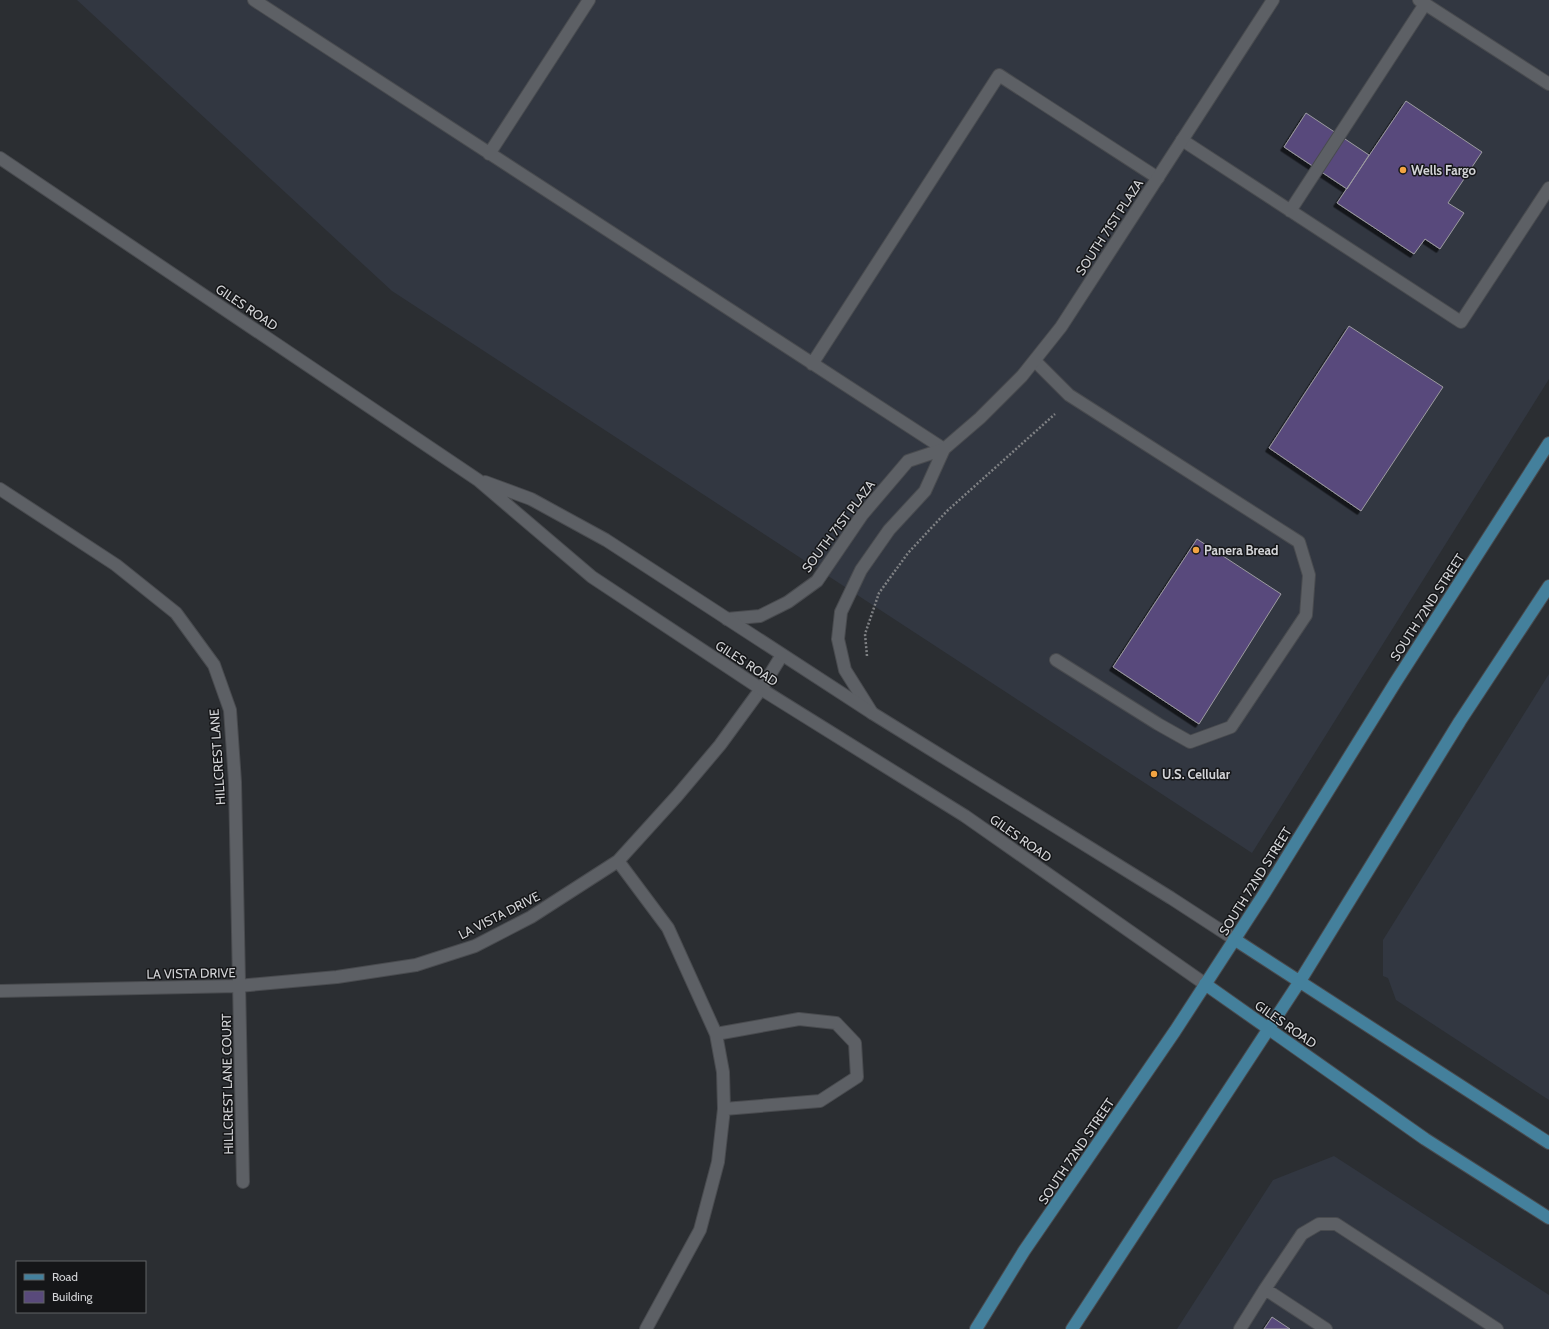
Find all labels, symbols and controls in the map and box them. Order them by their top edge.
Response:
place label: Wells Fargo [1411,162,1476,178]
marker: Wells Fargo [1398,165,1408,175]
street label: SOUTH 71ST PLAZA [1072,176,1146,278]
street label: GILES ROAD [213,280,281,334]
street label: SOUTH 71ST PLAZA [798,477,878,575]
place label: Panera Bread [1204,542,1278,558]
marker: Panera Bread [1191,545,1201,555]
street label: SOUTH 72ND STREET [1386,550,1468,664]
street label: GILES ROAD [713,637,781,689]
street label: HILLCREST LANE [206,708,228,806]
place label: U.S. Cellular [1162,766,1231,782]
marker: U.S. Cellular [1149,769,1159,779]
street label: GILES ROAD [987,811,1055,865]
street label: SOUTH 72ND STREET [1215,824,1295,938]
street label: LA VISTA DRIVE [456,888,542,942]
street label: LA VISTA DRIVE [146,964,236,982]
street label: GILES ROAD [1252,997,1320,1051]
street label: HILLCREST LANE COURT [218,1013,236,1155]
street label: SOUTH 72ND STREET [1035,1095,1118,1207]
legend [16,1261,146,1313]
text: Road [52,1269,78,1284]
text: Building [52,1289,94,1304]

